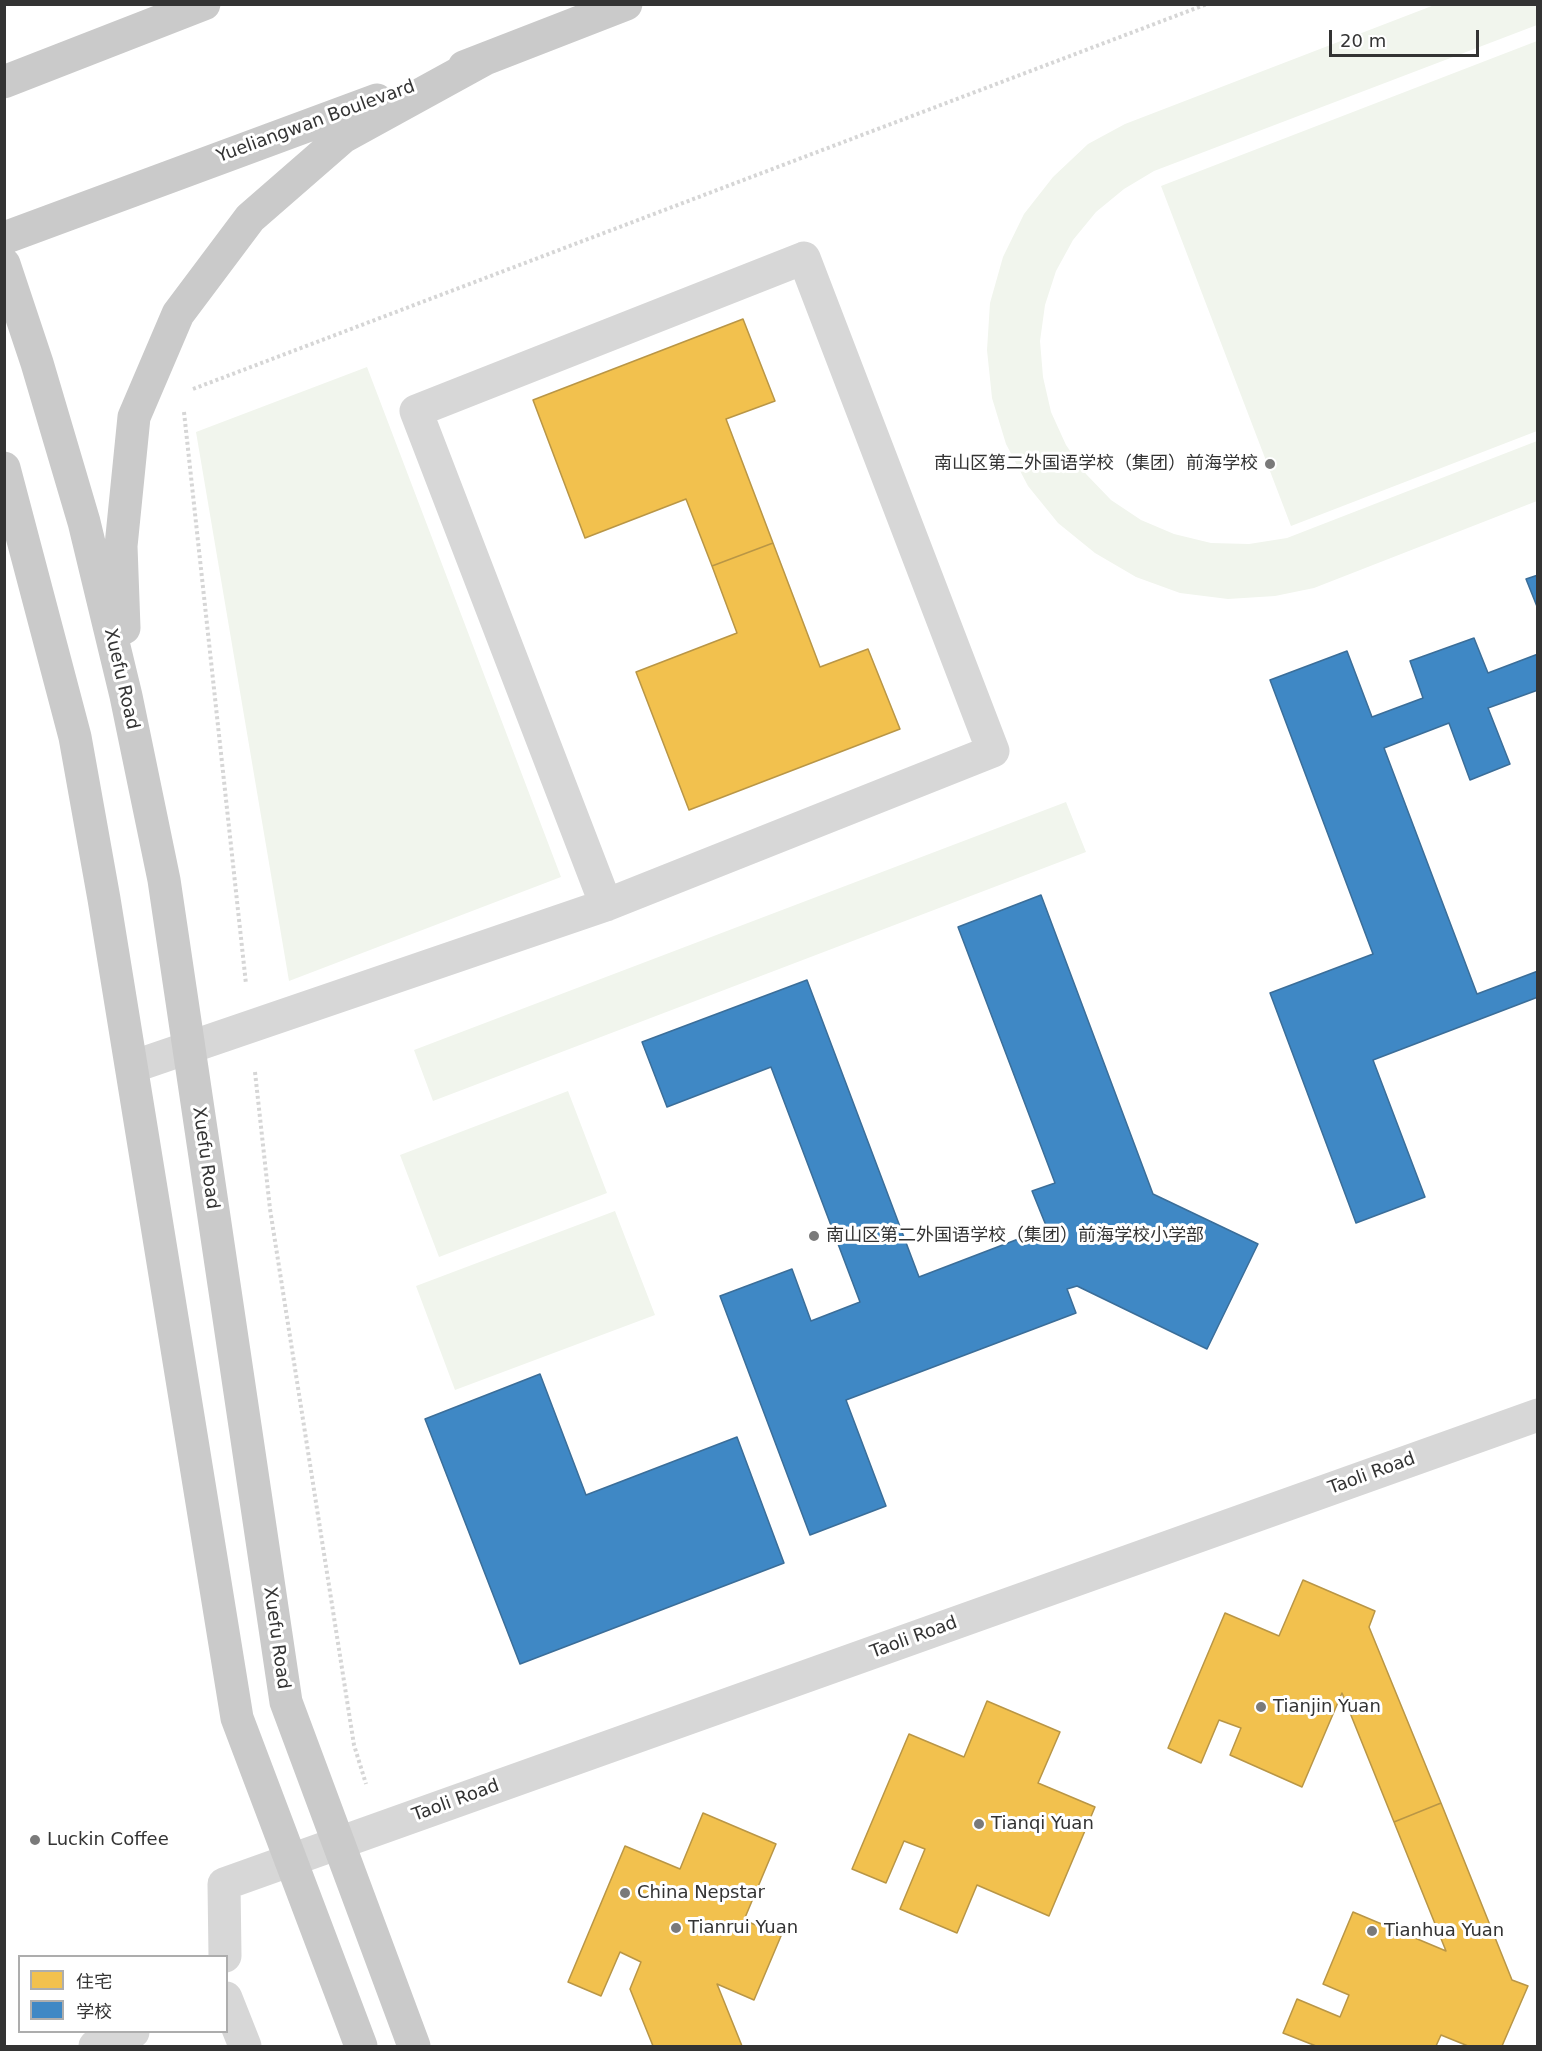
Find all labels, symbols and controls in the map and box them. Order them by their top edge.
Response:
scale bar [1332,18,1482,56]
text: 20 m [1340,30,1386,51]
street label: Yueliangwan Boulevard [214,76,418,168]
place label: 南山区第二外国语学校（集团）前海学校 [934,453,1258,475]
marker: 南山区第二外国语学校（集团）前海学校 [1263,457,1277,471]
street label: Xuefu Road [99,626,143,732]
street label: Xuefu Road [187,1105,223,1211]
place label: 南山区第二外国语学校（集团）前海学校小学部 [826,1225,1204,1247]
marker: 南山区第二外国语学校（集团）前海学校小学部 [807,1229,821,1243]
street label: Taoli Road [1326,1448,1418,1500]
street label: Xuefu Road [258,1585,294,1691]
street label: Taoli Road [868,1612,960,1664]
place label: Tianjin Yuan [1273,1696,1381,1718]
marker: Tianjin Yuan [1254,1700,1268,1714]
street label: Taoli Road [410,1775,502,1827]
place label: Tianqi Yuan [991,1813,1094,1835]
marker: Tianqi Yuan [972,1817,986,1831]
place label: Luckin Coffee [47,1829,169,1851]
marker: Luckin Coffee [28,1833,42,1847]
place label: China Nepstar [637,1882,765,1904]
marker: China Nepstar [618,1886,632,1900]
place label: Tianrui Yuan [688,1917,798,1939]
place label: Tianhua Yuan [1384,1920,1504,1942]
marker: Tianrui Yuan [669,1921,683,1935]
marker: Tianhua Yuan [1365,1924,1379,1938]
legend [18,1955,228,2033]
text: 住宅 [76,1971,112,1992]
text: 学校 [76,2001,112,2022]

